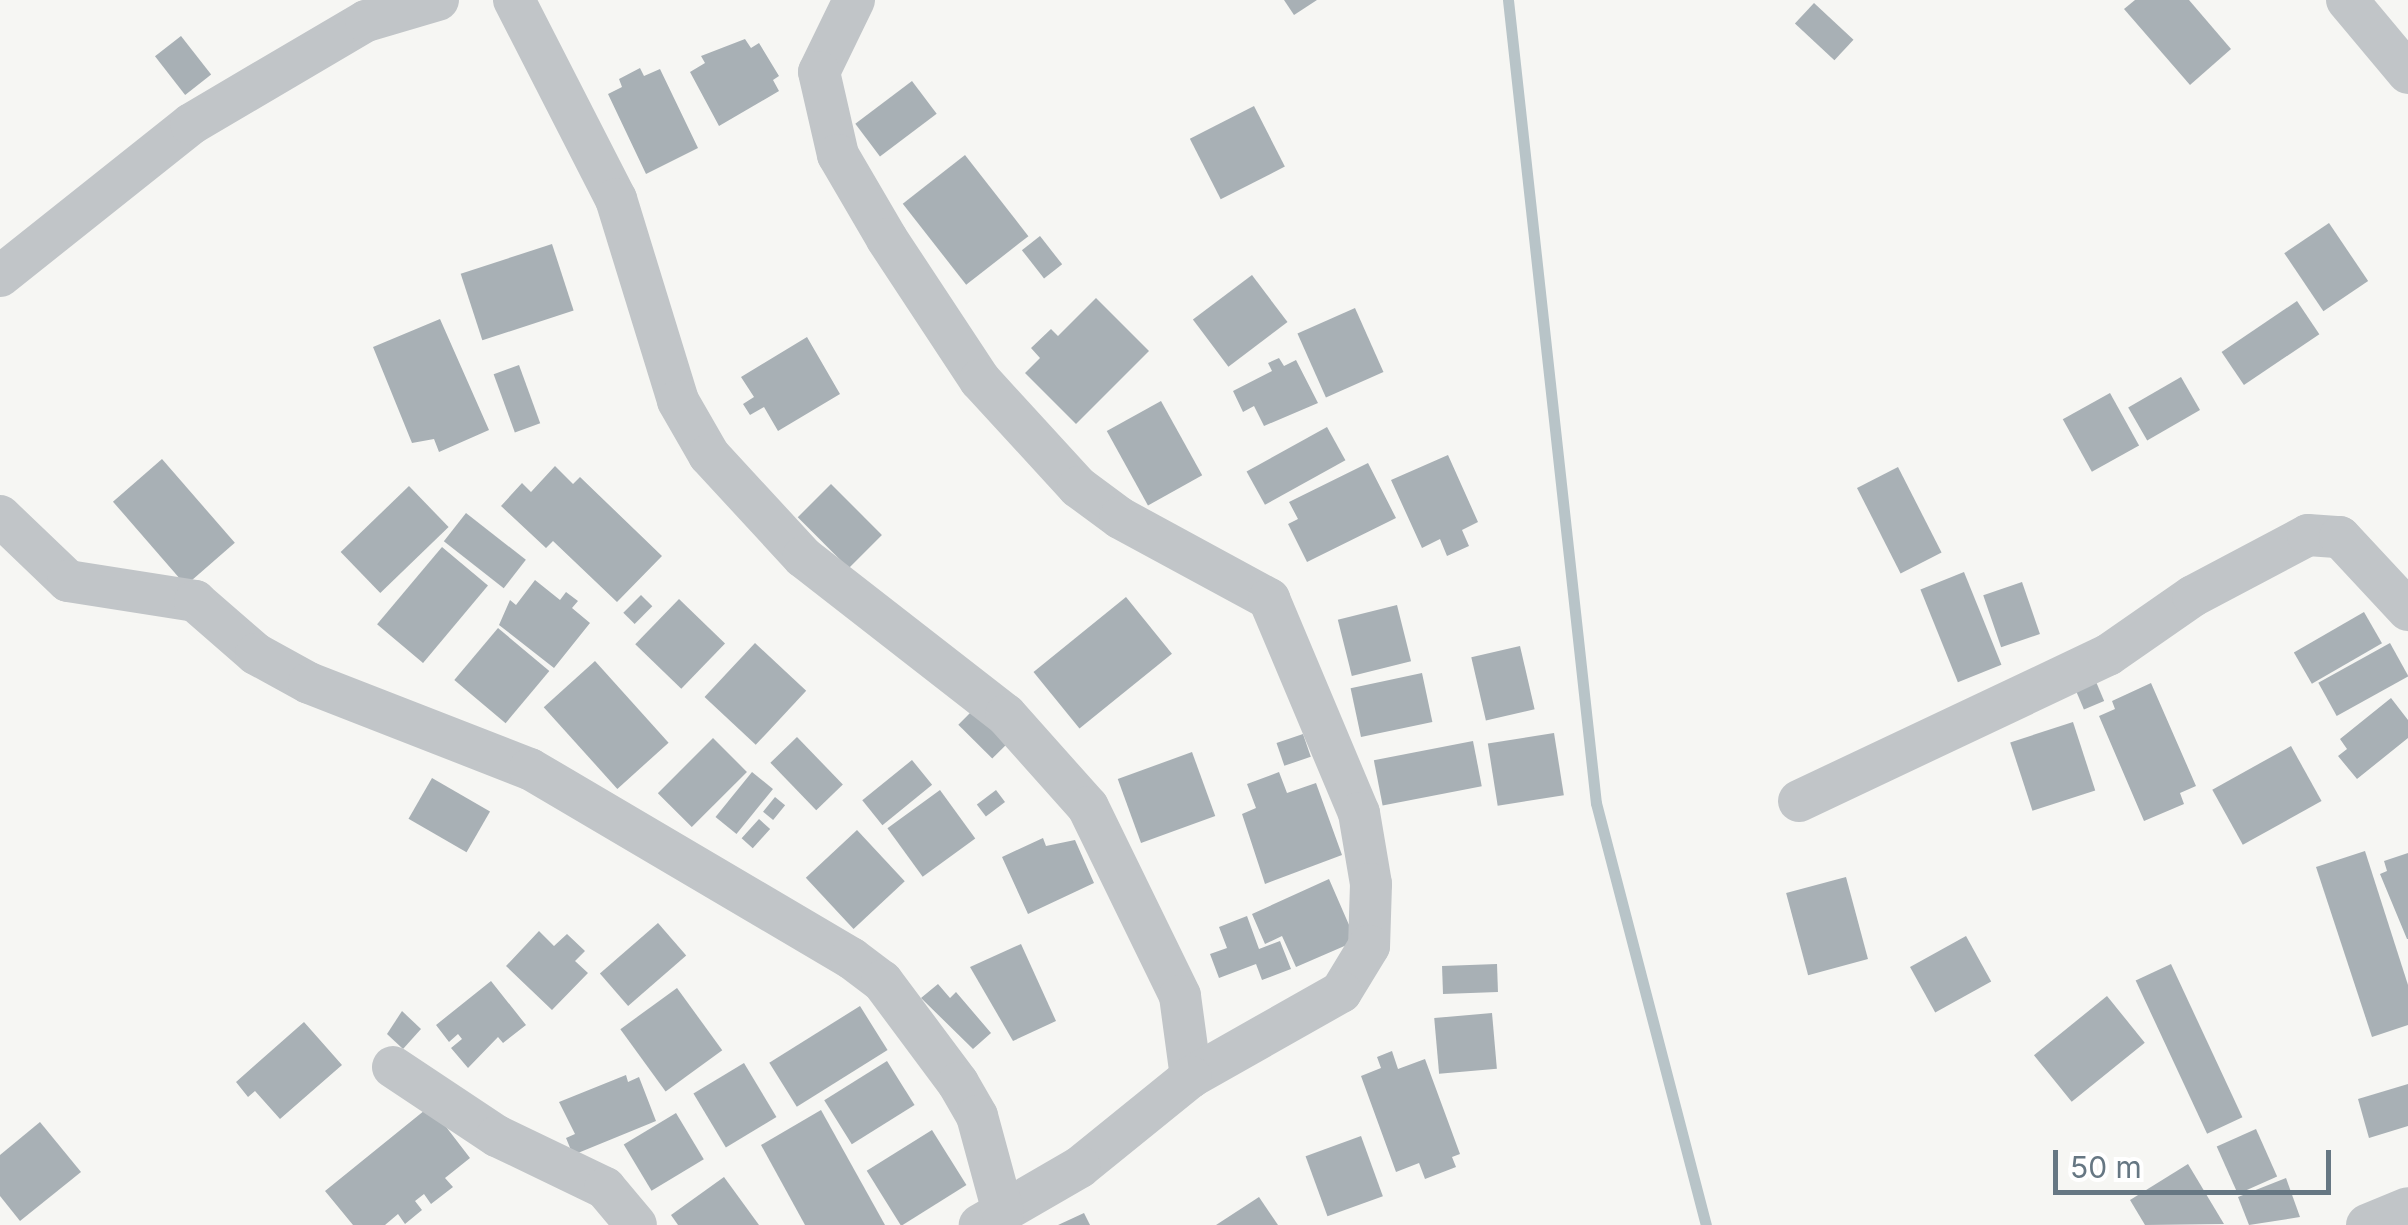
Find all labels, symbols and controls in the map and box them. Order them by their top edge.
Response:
scale bar [2058,1130,2336,1192]
text: 50 m [2070,1149,2142,1185]

